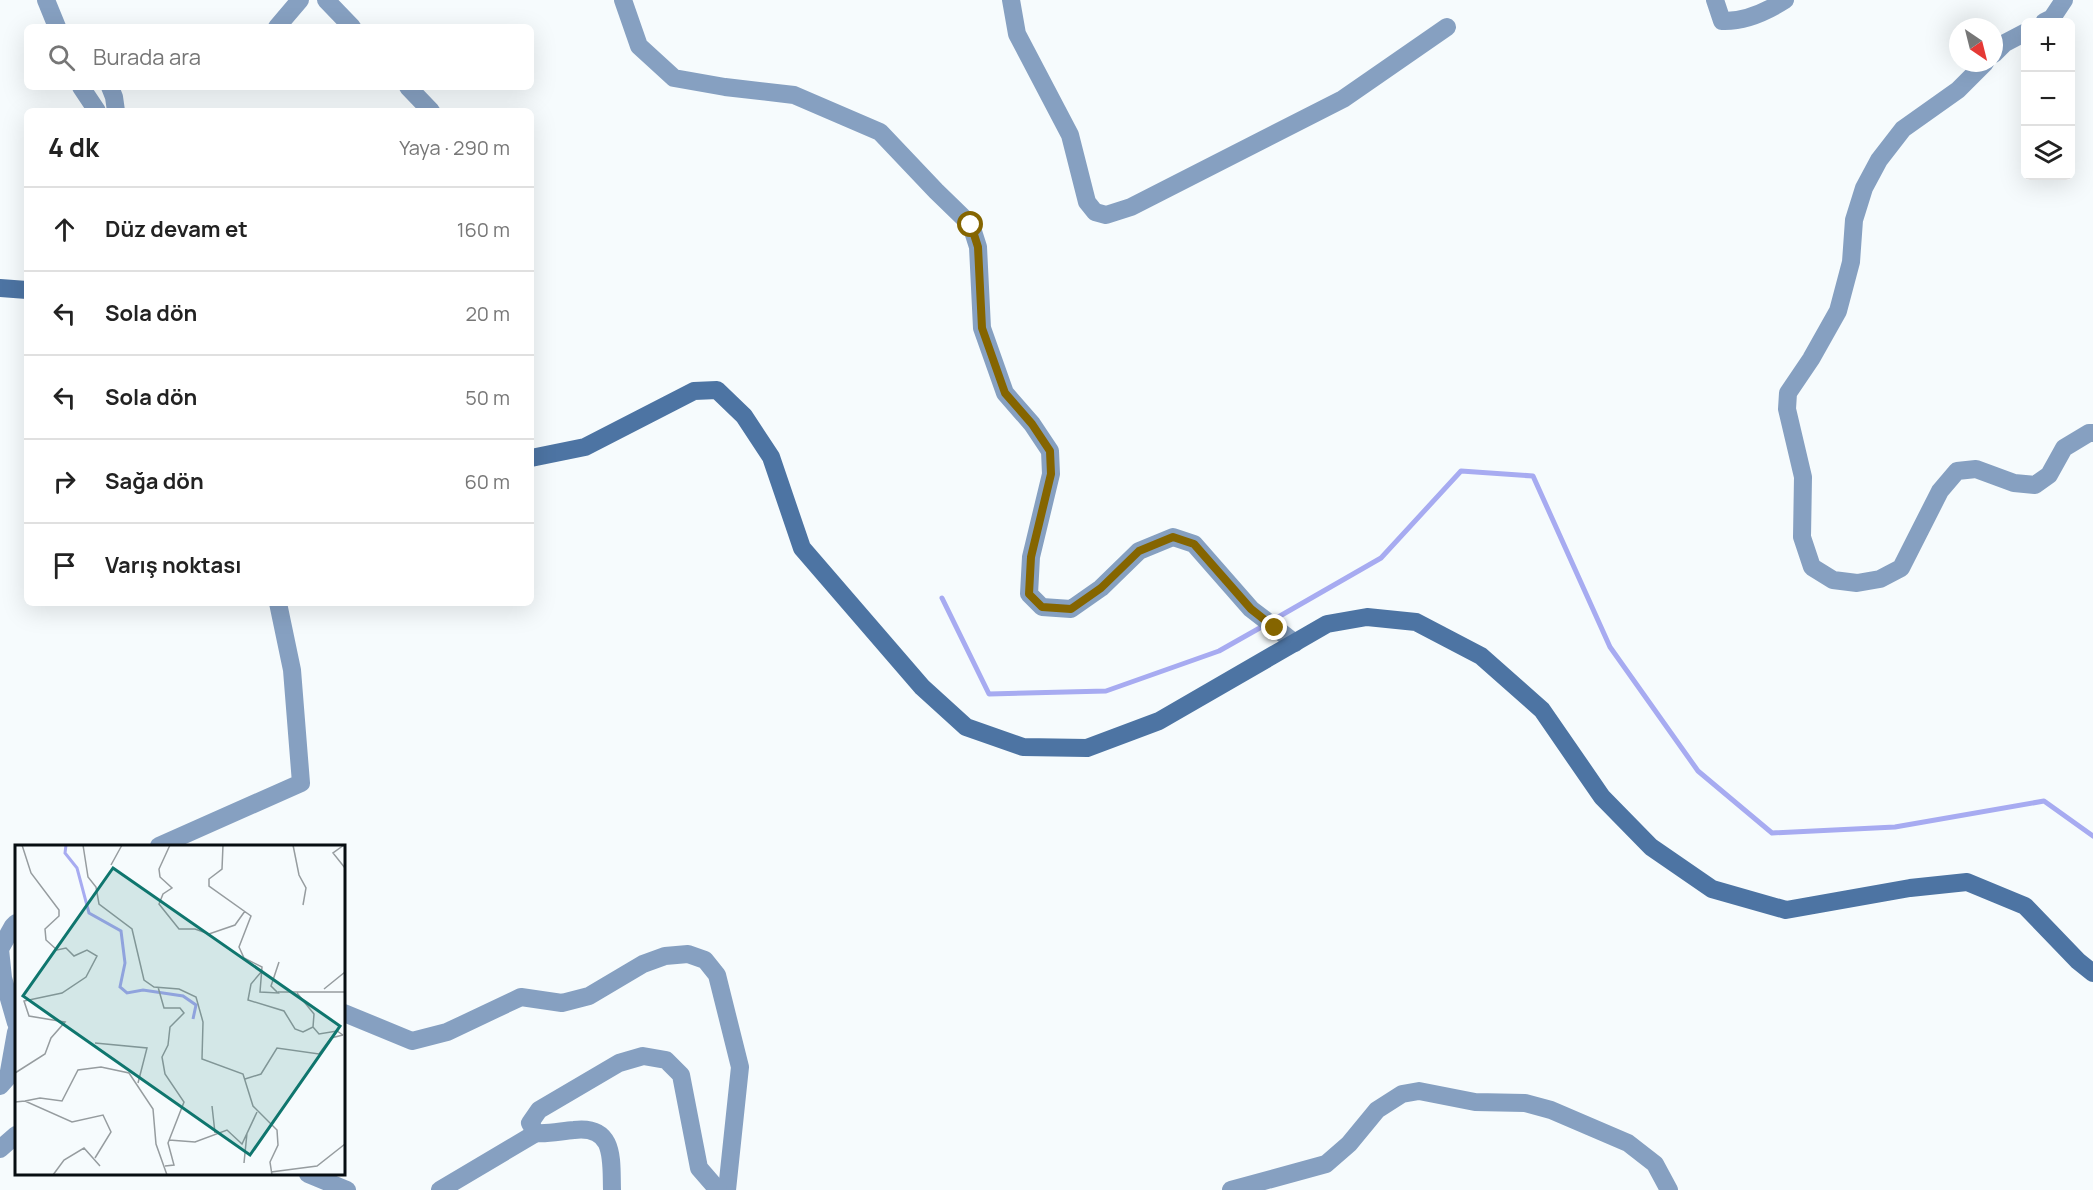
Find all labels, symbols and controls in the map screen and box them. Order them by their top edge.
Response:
north arrow [1949,18,2003,72]
map controls [2021,18,2075,180]
button: + [2021,18,2075,72]
search box [24,24,534,90]
icon: search [45,41,78,74]
text: Burada ara [93,42,201,72]
button: − [2021,72,2075,126]
button: layers [2021,126,2075,180]
text: 4 dk [48,129,99,165]
text: Yaya · 290 m [399,134,510,161]
route start [957,211,983,237]
icon: ahead [48,213,81,246]
text: Düz devam et [105,214,248,244]
text: 160 m [457,216,510,243]
icon: left [48,297,81,330]
text: Sola dön [105,298,197,328]
text: 20 m [465,300,510,327]
icon: left [48,381,81,414]
text: Sola dön [105,382,197,412]
text: 50 m [465,384,510,411]
icon: right [48,465,81,498]
text: Sağa dön [105,466,204,496]
text: 60 m [464,468,510,495]
icon: arrive [48,549,81,582]
text: Varış noktası [105,550,241,580]
route end [1261,614,1287,640]
inset map [15,845,345,1175]

